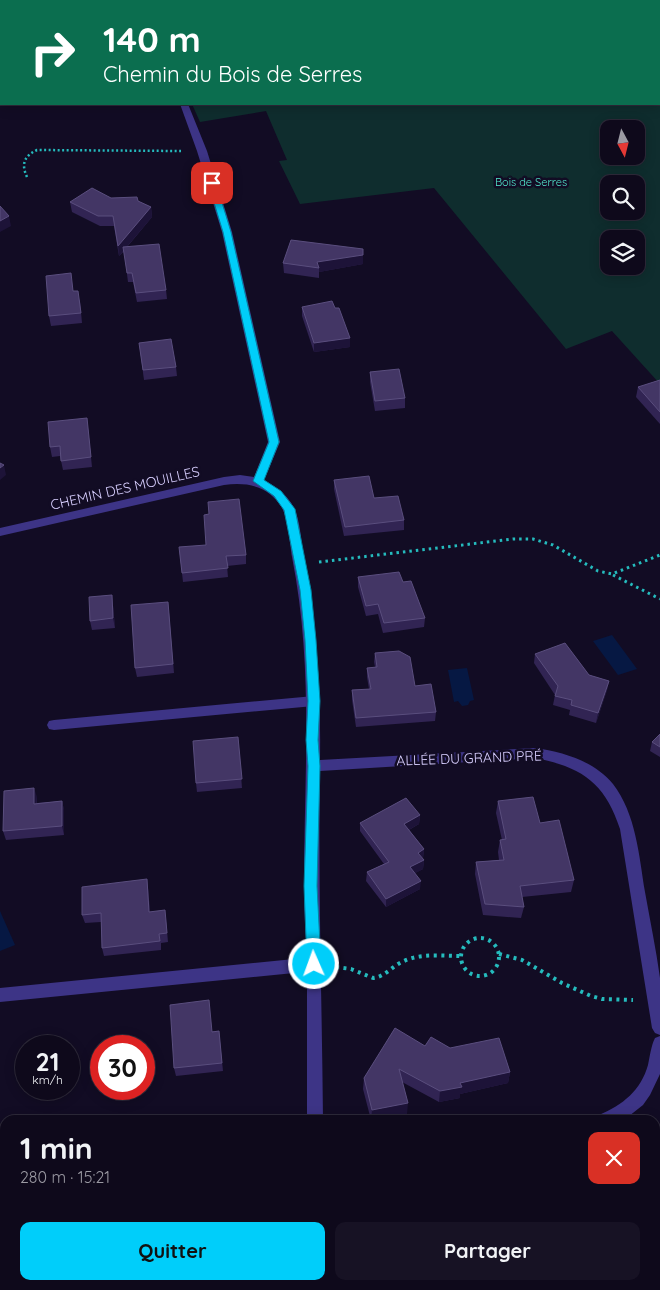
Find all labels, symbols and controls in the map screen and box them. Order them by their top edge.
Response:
text: 140 m [103,17,201,61]
icon: right [20,20,85,85]
text: Chemin du Bois de Serres [103,60,362,88]
north arrow [600,120,645,165]
map controls [600,120,645,275]
pin [191,162,233,204]
icon: arrive [198,169,226,197]
park label: Bois de Serres [495,175,567,189]
button: search [600,175,645,220]
button: layers [600,230,645,275]
street label: CHEMIN DES MOUILLES [49,462,201,514]
street label: ALLÉE DU GRAND PRÉ [396,746,542,770]
position arrow [287,937,339,989]
speed limit sign: 30 [90,1035,155,1100]
text: 21 [36,1046,59,1077]
text: km/h [32,1072,63,1087]
text: 1 min [20,1129,93,1167]
button: close [588,1132,640,1184]
text: 280 m · 15:21 [20,1167,110,1187]
button: Quitter [20,1222,325,1280]
button: Partager [335,1222,640,1280]

